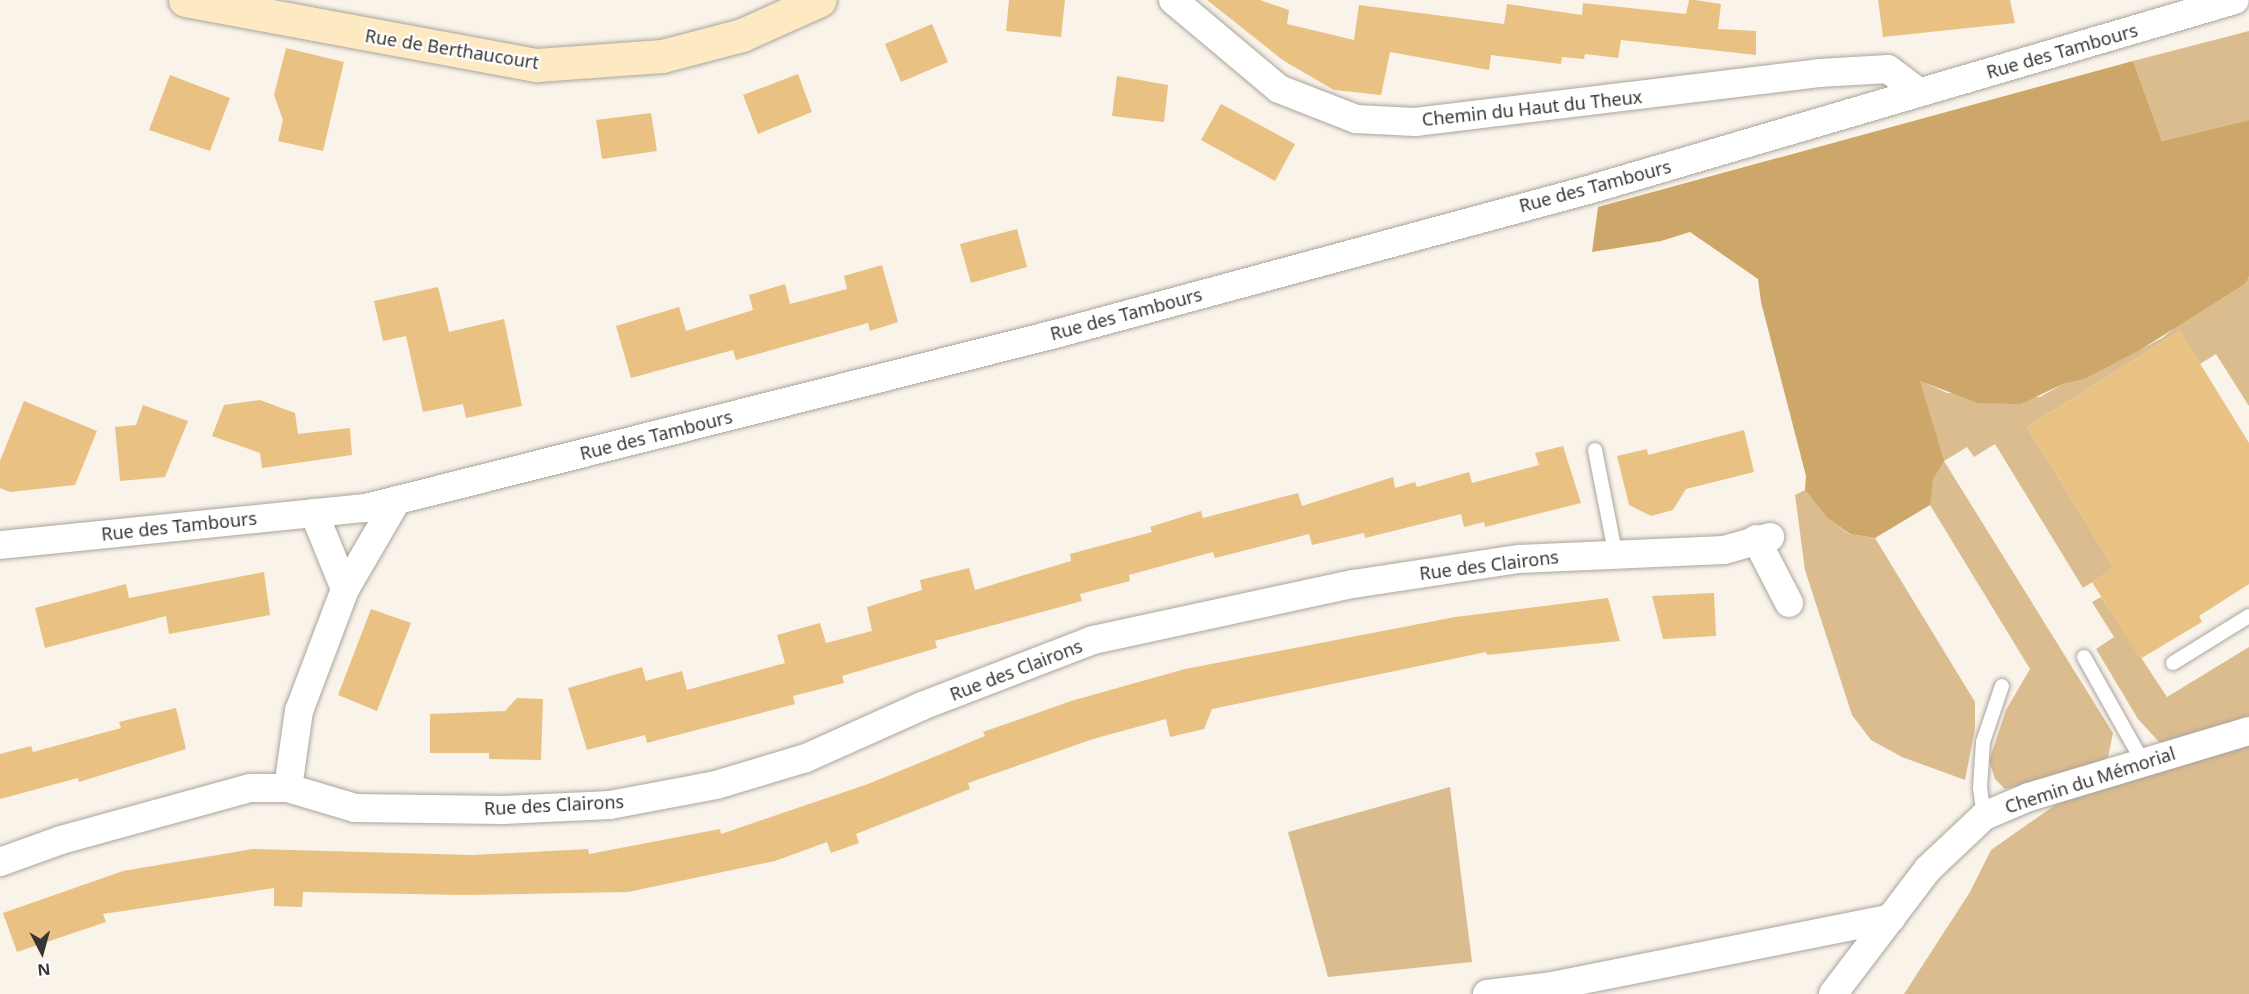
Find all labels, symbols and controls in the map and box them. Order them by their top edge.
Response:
street label: Rue des Tambours [1984,19,2140,83]
street label: Rue de Berthaucourt [364,25,540,73]
street label: Chemin du Haut du Theux [1421,86,1643,130]
street label: Rue des Tambours [1517,155,1673,217]
street label: Rue des Tambours [1048,283,1204,345]
street label: Rue des Tambours [578,406,734,464]
street label: Rue des Tambours [100,507,258,545]
street label: Rue des Clairons [1418,546,1560,584]
street label: Rue des Clairons [947,635,1085,705]
street label: Chemin du Mémorial [2002,742,2178,818]
street label: Rue des Clairons [483,791,625,819]
north arrow [12,922,72,982]
text: N [36,958,52,982]

